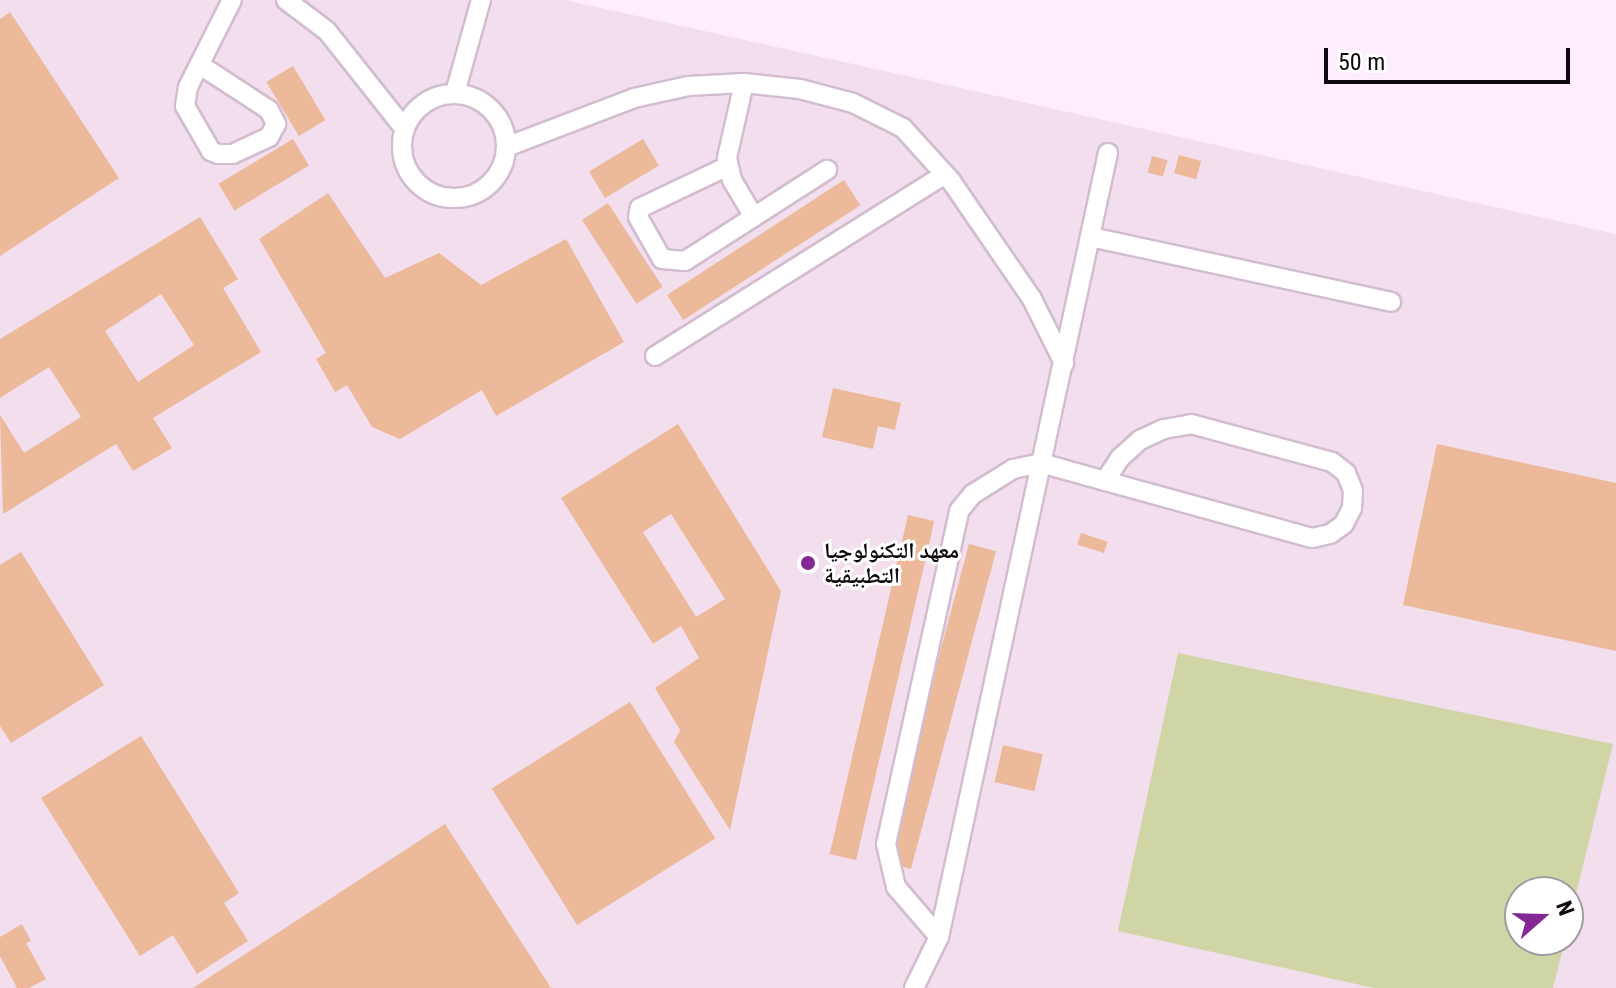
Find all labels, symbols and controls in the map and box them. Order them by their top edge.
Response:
scale bar [1328,32,1574,82]
text: 50 m [1338,48,1385,76]
place label: معهد التكنولوجيا التطبيقية [824,537,959,588]
marker: معهد التكنولوجيا التطبيقية [799,554,817,572]
north arrow [1504,876,1584,956]
text: N [1551,898,1579,919]

